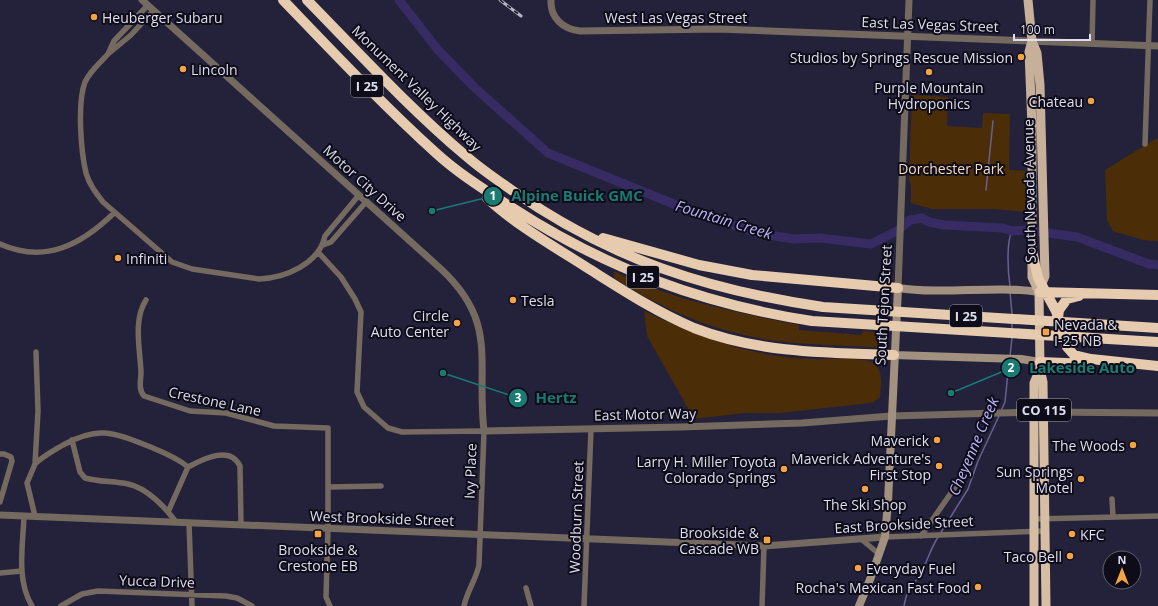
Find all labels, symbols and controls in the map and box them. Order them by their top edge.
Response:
place label: Heuberger Subaru [102,8,223,27]
street label: West Las Vegas Street [605,8,747,27]
marker: Heuberger Subaru [89,12,99,22]
street label: East Las Vegas Street [861,12,999,36]
scale bar [1014,16,1090,42]
street label: Monument Valley Highway [348,21,487,156]
text: 100 m [1020,21,1055,38]
place label: Studios by Springs Rescue Mission [790,48,1013,67]
marker: Studios by Springs Rescue Mission [1016,52,1026,62]
place label: Lincoln [191,60,238,79]
marker: Lincoln [178,64,188,74]
marker: Purple Mountain Hydroponics [924,67,934,77]
road number: I 25 [351,75,383,97]
place label: Purple Mountain Hydroponics [874,78,984,113]
place label: Chateau [1029,92,1083,111]
marker: Chateau [1086,96,1096,106]
street label: South Nevada Avenue [1018,119,1040,263]
street label: Motor City Drive [319,140,411,226]
park label: Dorchester Park [898,159,1004,178]
callout: Alpine Buick GMC [483,183,651,210]
text: Alpine Buick GMC [511,185,643,205]
text: 1 [490,187,496,204]
water label: Fountain Creek [673,195,775,243]
street label: South Tejon Street [870,244,896,366]
place label: Infiniti [126,249,167,268]
marker: Infiniti [113,253,123,263]
road number: I 25 [627,266,659,288]
place label: Tesla [521,291,555,310]
marker: Tesla [508,295,518,305]
road number: I 25 [950,305,982,327]
place label: Circle Auto Center [371,306,449,341]
place label: Nevada & I-25 NB [1054,315,1118,350]
marker: Circle Auto Center [452,318,462,328]
marker: Nevada & I-25 NB [1041,327,1051,337]
callout: Lakeside Auto [1001,354,1143,381]
text: Lakeside Auto [1029,357,1135,377]
text: 2 [1008,359,1015,376]
street label: Crestone Lane [167,382,263,420]
callout: Hertz [508,384,585,411]
text: Hertz [536,387,576,407]
text: 3 [515,389,522,406]
water label: Cheyenne Creek [943,393,1003,498]
road number: CO 115 [1017,399,1071,421]
street label: East Motor Way [594,404,697,424]
place label: Maverick [870,431,930,450]
marker: Maverick [932,435,942,445]
place label: The Woods [1052,436,1125,455]
marker: The Woods [1128,440,1138,450]
street label: Ivy Place [460,443,480,499]
place label: Maverick Adventure's First Stop [791,449,931,484]
place label: Larry H. Miller Toyota Colorado Springs [636,452,776,487]
street label: Woodburn Street [565,460,587,574]
marker: Maverick Adventure's First Stop [934,461,944,471]
place label: Sun Springs Motel [996,462,1073,497]
marker: Larry H. Miller Toyota Colorado Springs [779,464,789,474]
marker: Sun Springs Motel [1076,474,1086,484]
marker: The Ski Shop [860,484,870,494]
place label: The Ski Shop [823,495,907,514]
street label: West Brookside Street [309,506,455,530]
street label: East Brookside Street [834,511,974,537]
place label: Brookside & Cascade WB [679,523,760,558]
place label: KFC [1080,525,1105,544]
marker: Brookside & Crestone EB [313,529,323,539]
marker: KFC [1067,529,1077,539]
marker: Brookside & Cascade WB [762,535,772,545]
place label: Brookside & Crestone EB [278,540,359,575]
place label: Taco Bell [1004,547,1062,566]
north arrow [1102,550,1142,590]
marker: Taco Bell [1065,551,1075,561]
text: N [1118,552,1126,567]
place label: Everyday Fuel [866,559,956,578]
marker: Everyday Fuel [853,563,863,573]
street label: Yucca Drive [119,570,195,592]
place label: Rocha's Mexican Fast Food [796,578,970,597]
marker: Rocha's Mexican Fast Food [973,582,983,592]

